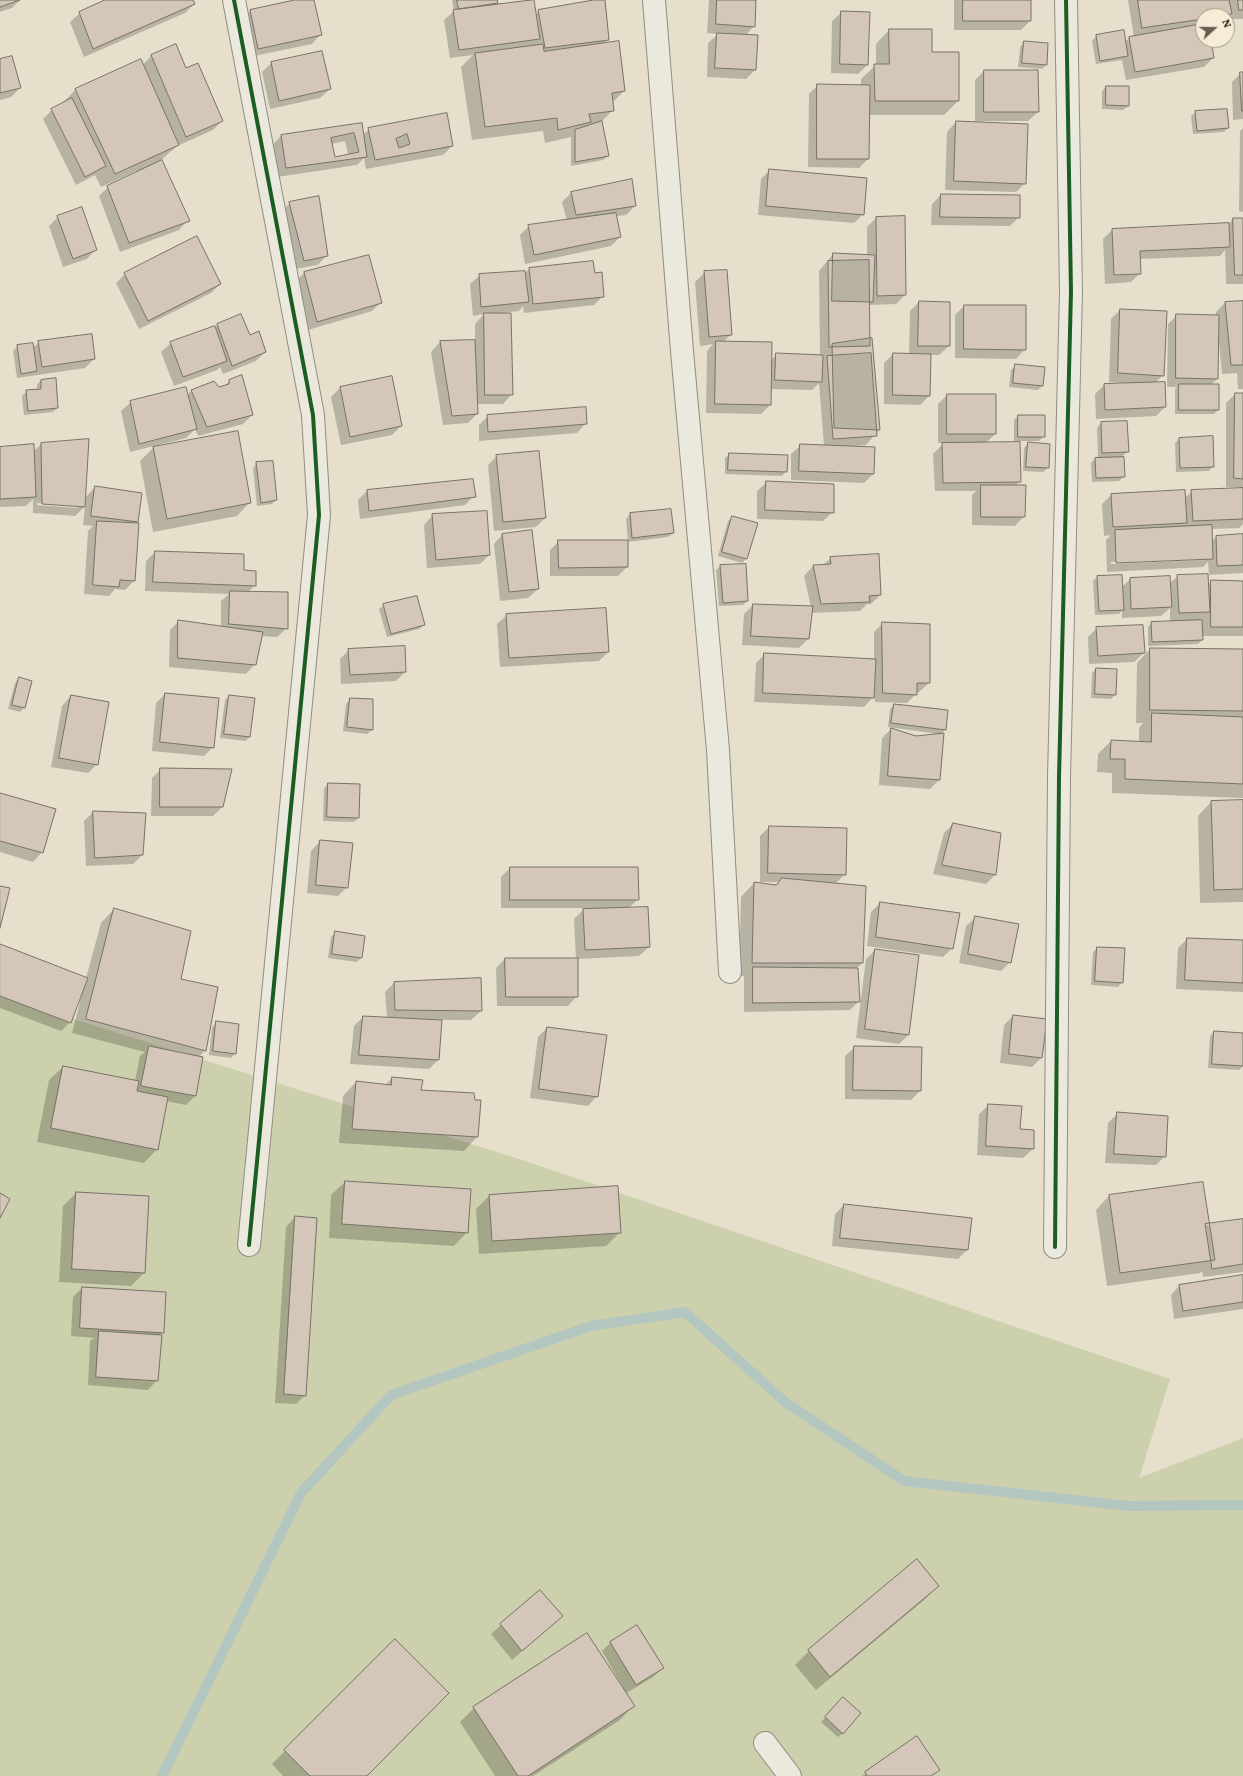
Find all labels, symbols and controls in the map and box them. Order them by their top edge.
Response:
north arrow [1195,8,1235,48]
text: N [1217,17,1234,30]

